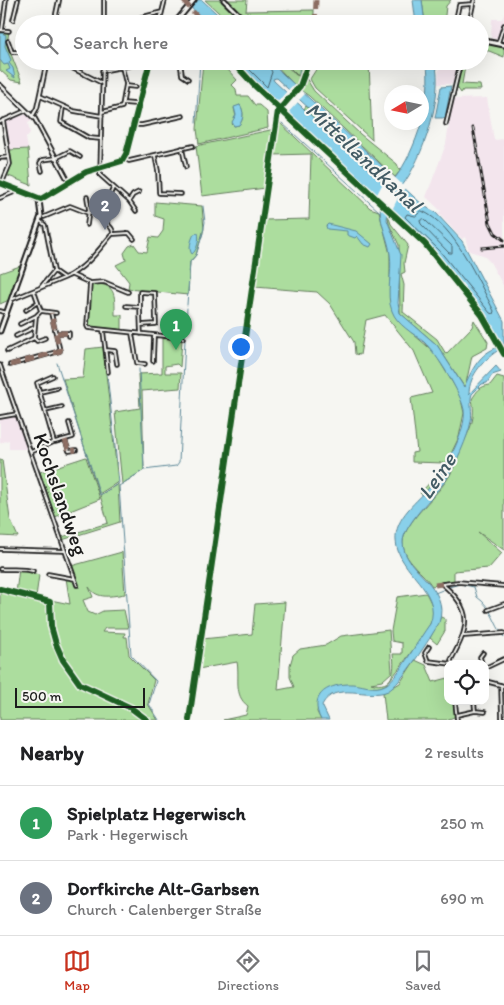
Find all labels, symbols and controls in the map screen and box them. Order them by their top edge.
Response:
search box [15,15,489,70]
icon: search [33,29,61,57]
text: Search here [73,31,168,54]
north arrow [384,85,429,130]
water label: Mittellandkanal [300,96,429,219]
pin: 2 [89,189,121,230]
pin: 1 [160,309,192,350]
your location [228,334,254,360]
street label: Kochslandweg [28,429,94,559]
water label: Leine [412,446,463,504]
map controls [444,660,489,705]
button: locate [444,660,489,705]
scale bar [15,685,145,708]
text: 500 m [22,688,62,705]
text: Nearby [20,740,84,765]
text: 2 results [424,743,484,762]
text: Spielplatz Hegerwisch [67,802,246,825]
text: 1 [32,814,40,833]
text: 250 m [440,814,484,833]
text: Park · Hegerwisch [67,825,188,844]
text: Dorfkirche Alt-Garbsen [67,877,259,900]
text: 2 [32,889,40,908]
text: 690 m [440,889,484,908]
text: Church · Calenberger Straße [67,900,262,919]
tab: Map [63,947,91,994]
tab: Directions [217,947,279,994]
tab: Saved [405,947,441,994]

